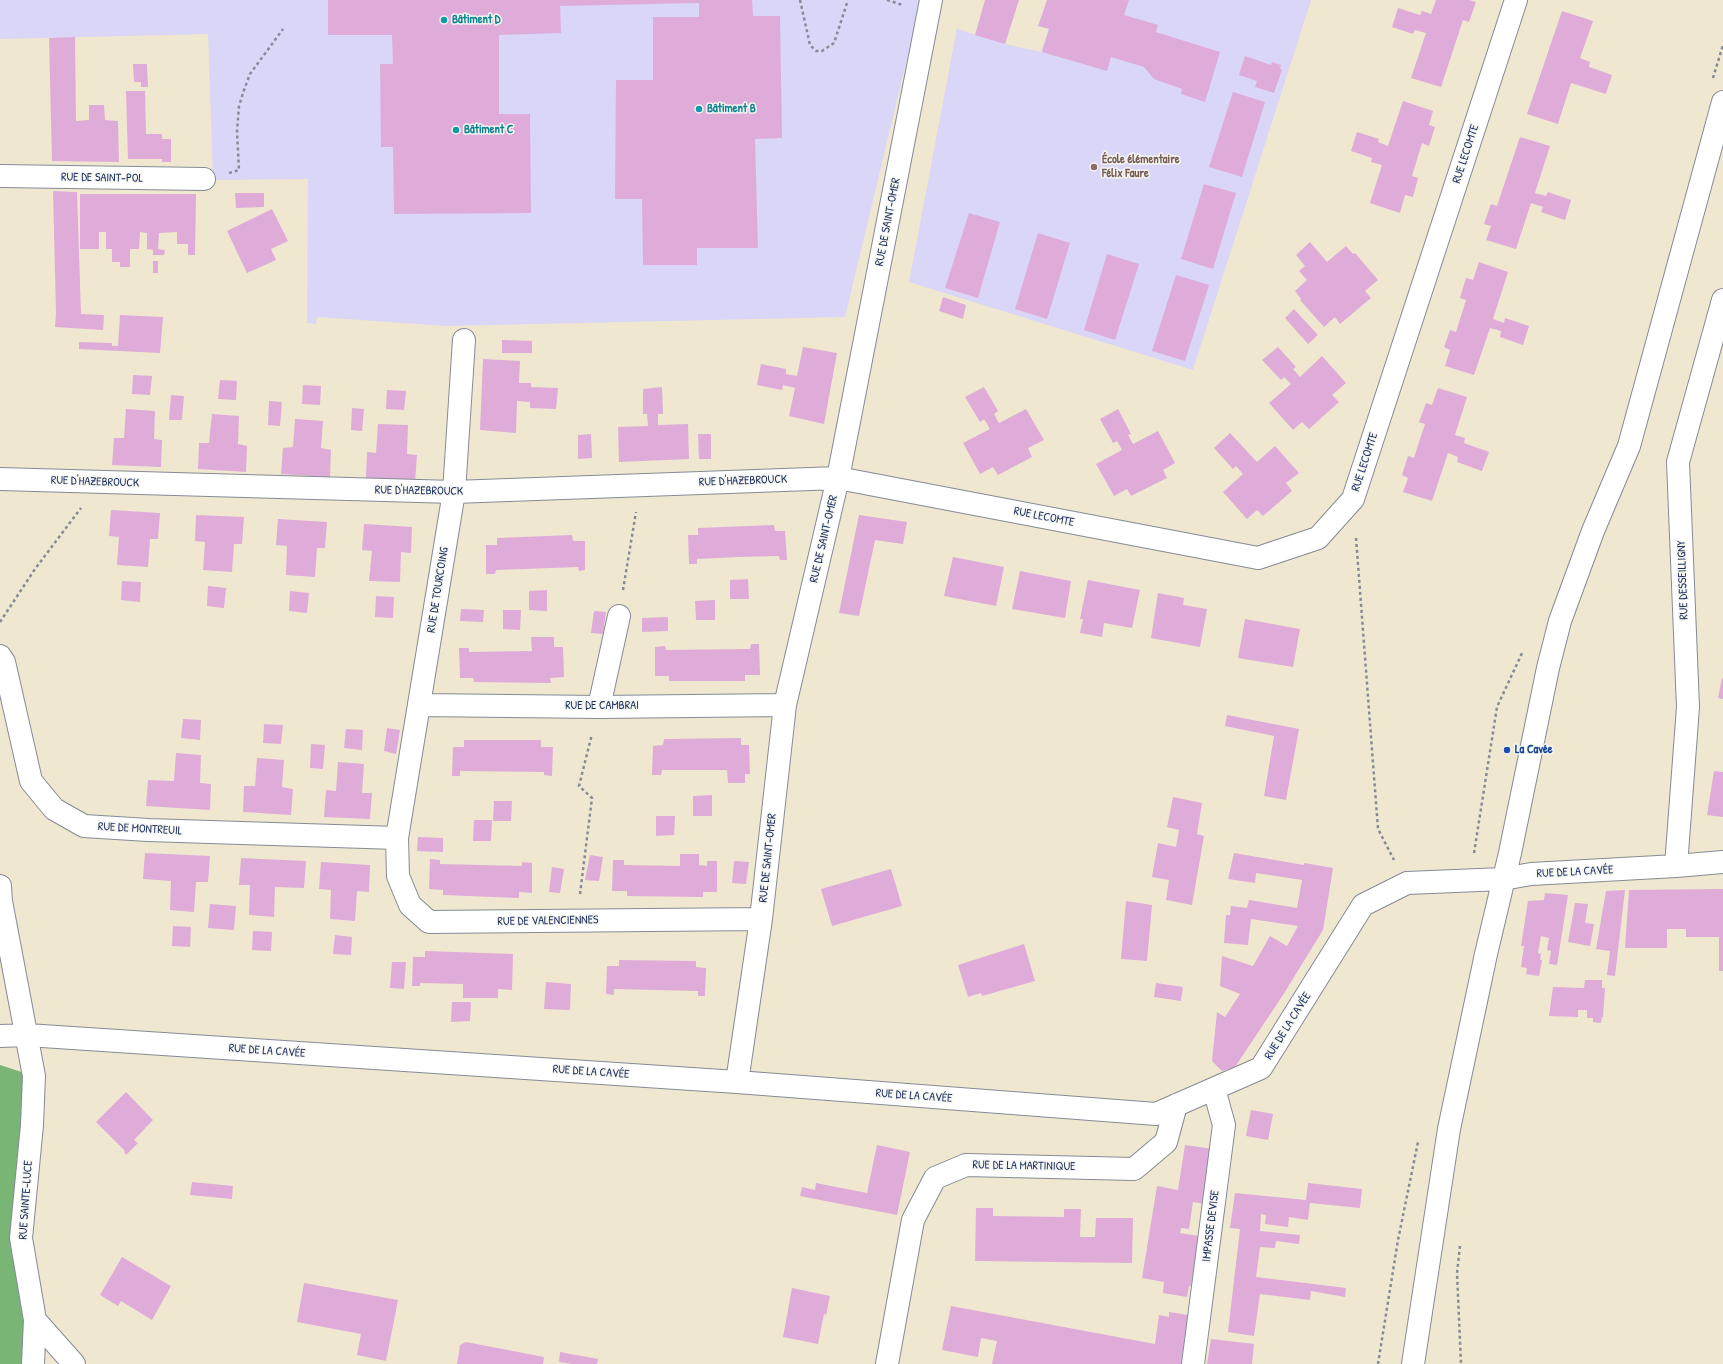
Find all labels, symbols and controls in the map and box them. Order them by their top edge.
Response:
place label: Bâtiment D [452,13,501,27]
marker: Bâtiment D [439,15,449,25]
place label: Bâtiment B [707,102,756,116]
marker: Bâtiment B [694,104,704,114]
place label: Bâtiment C [464,123,513,137]
street label: RUE LECOMTE [1450,123,1482,185]
marker: Bâtiment C [451,125,461,135]
place label: École élémentaire Félix Faure [1102,153,1180,181]
marker: École élémentaire Félix Faure [1089,162,1099,172]
street label: RUE DE SAINT-POL [61,170,143,186]
street label: RUE DE SAINT-OMER [872,177,904,267]
street label: RUE LECOMTE [1349,431,1381,493]
street label: RUE D'HAZEBROUCK [699,472,787,490]
street label: RUE D'HAZEBROUCK [51,473,139,491]
street label: RUE D'HAZEBROUCK [375,483,463,499]
street label: RUE DE SAINT-OMER [807,494,841,584]
street label: RUE LECOMTE [1013,504,1075,530]
street label: RUE DESSEILLIGNY [1674,540,1692,620]
street label: RUE DE TOURCOING [424,546,452,634]
street label: RUE DE CAMBRAI [565,699,639,713]
place label: La Cavée [1515,743,1553,757]
marker: La Cavée [1502,745,1512,755]
street label: RUE DE SAINT-OMER [756,813,780,903]
street label: RUE DE MONTREUIL [98,820,182,838]
street label: RUE DE LA CAVÉE [1536,863,1614,881]
street label: RUE DE VALENCIENNES [497,913,599,929]
street label: RUE DE LA CAVÉE [1262,990,1314,1062]
street label: RUE DE LA CAVÉE [228,1041,306,1061]
street label: RUE DE LA CAVÉE [552,1062,630,1082]
street label: RUE DE LA CAVÉE [875,1086,953,1106]
street label: RUE DE LA MARTINIQUE [972,1158,1076,1174]
street label: RUE SAINTE-LUCE [16,1160,36,1240]
street label: IMPASSE DEVISE [1199,1189,1223,1263]

